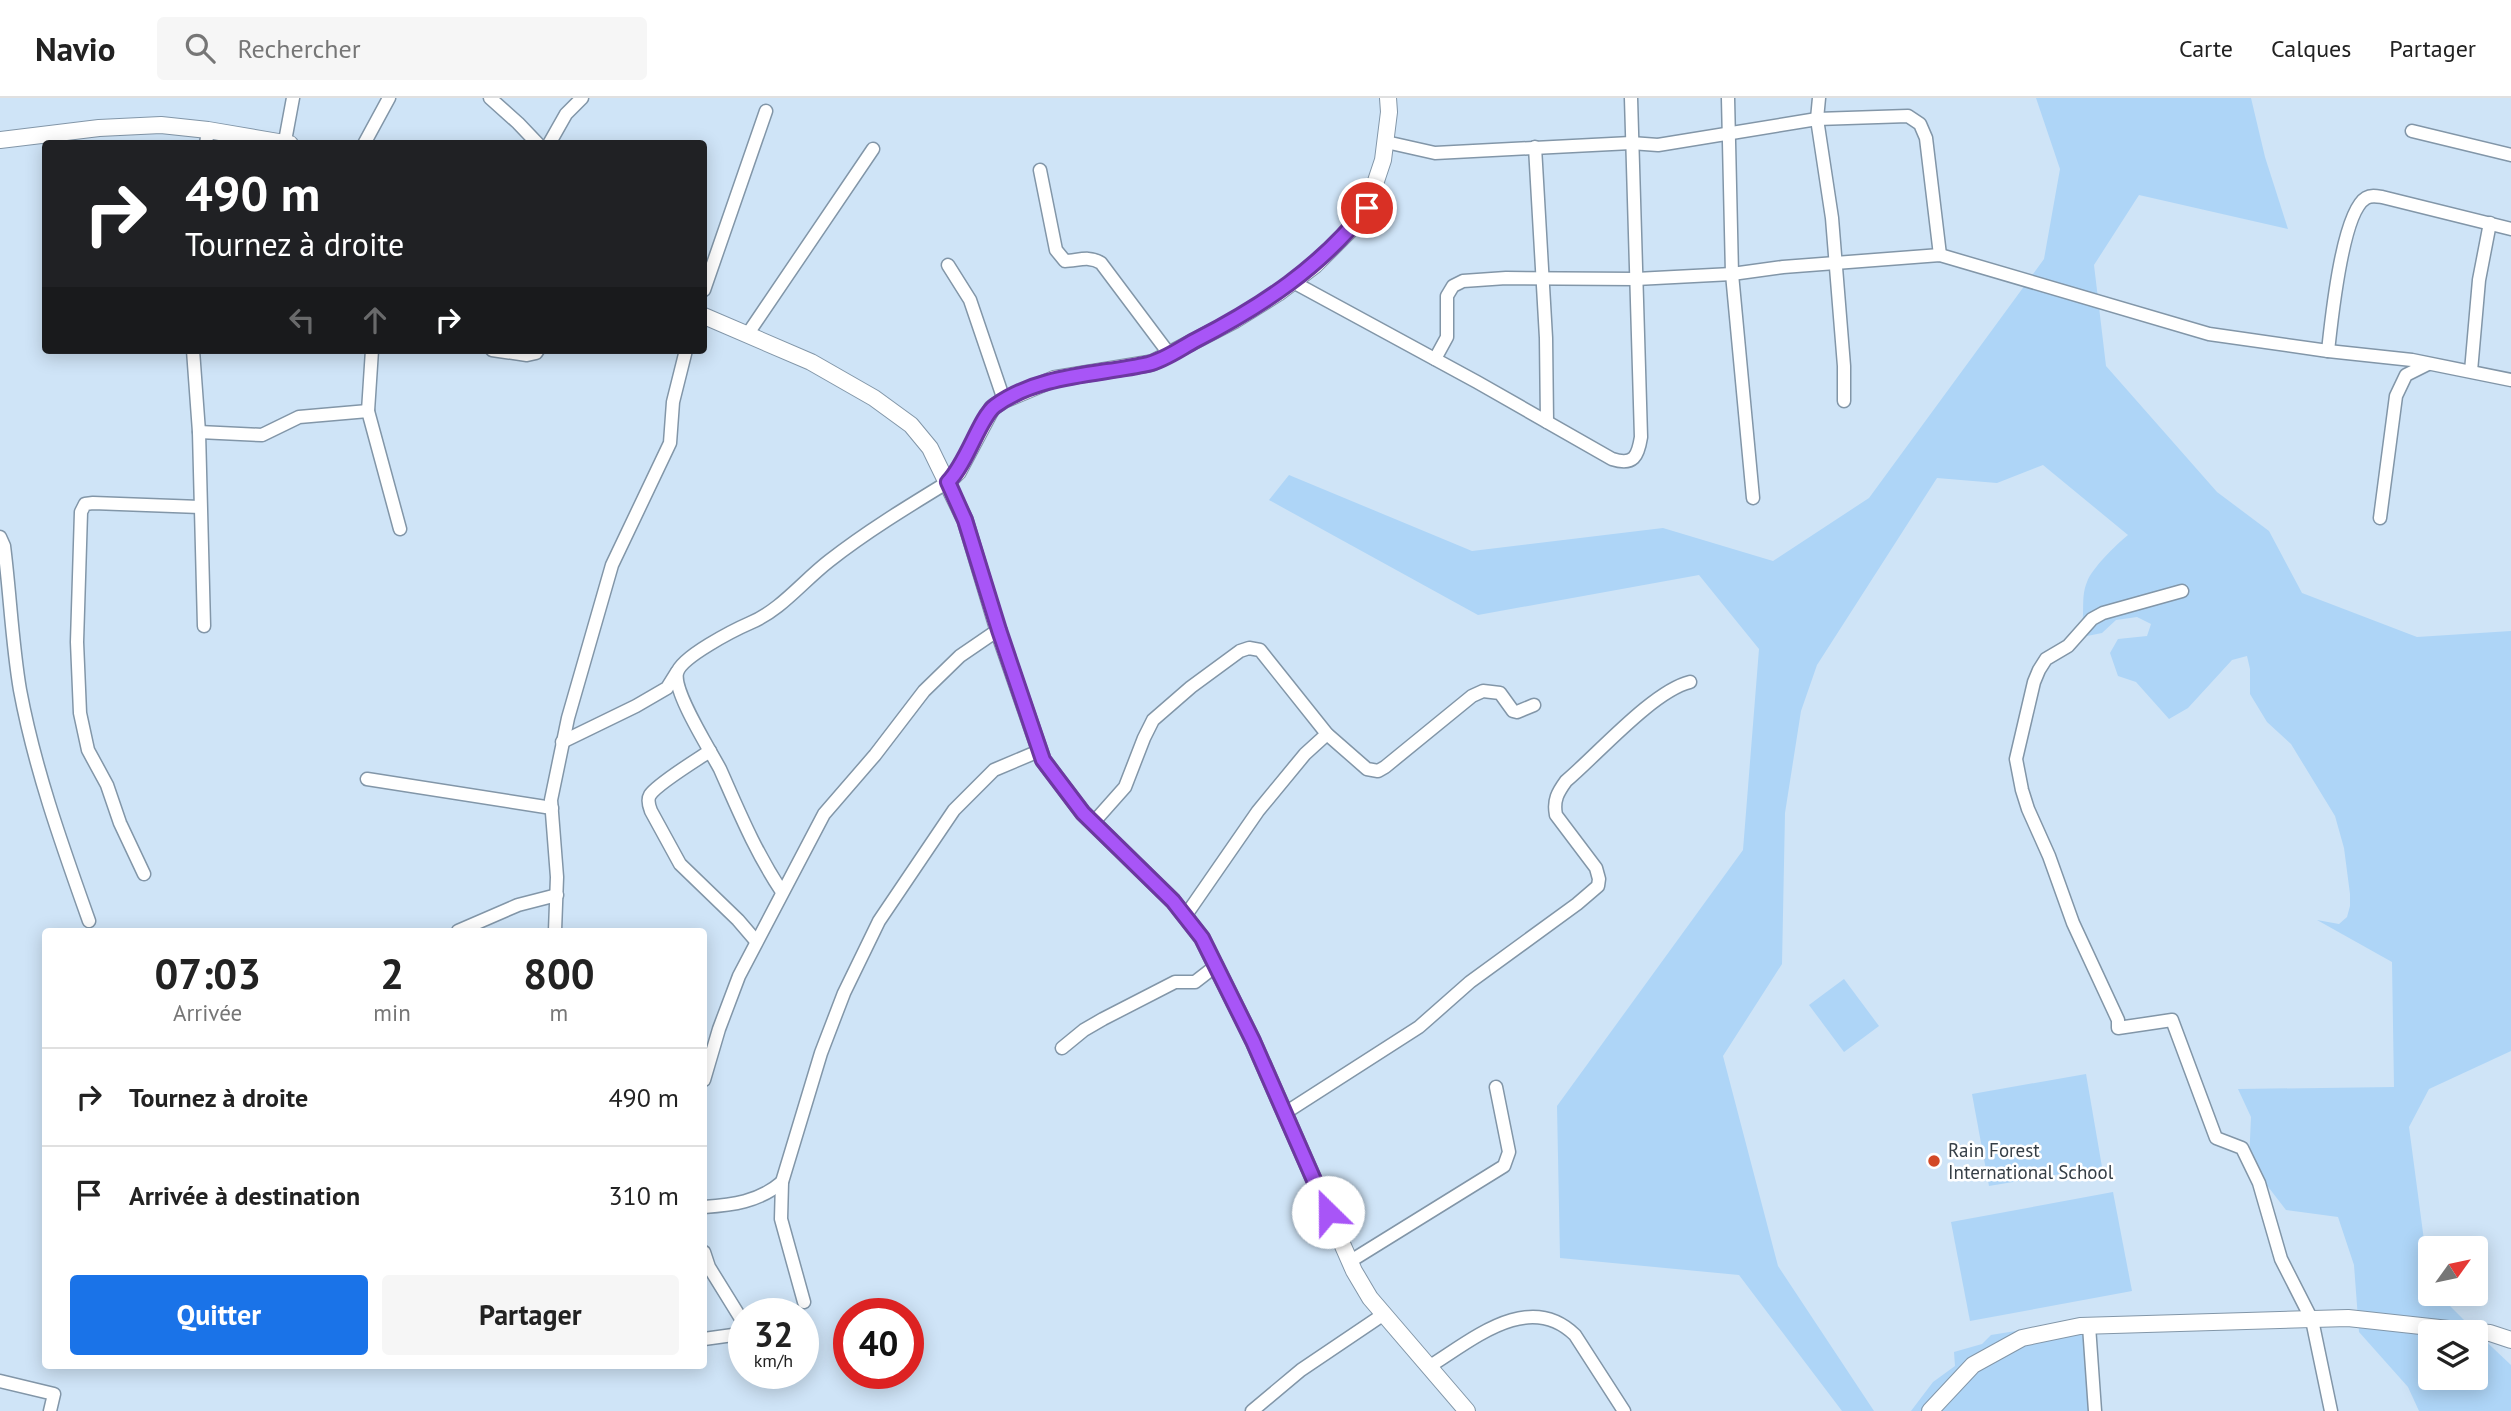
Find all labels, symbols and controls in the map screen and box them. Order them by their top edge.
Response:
search box [157,17,647,80]
text: Navio [35,27,115,70]
icon: search [181,29,219,67]
text: Rechercher [237,32,361,65]
text: Carte [2179,33,2233,64]
text: Calques [2271,33,2351,64]
text: Partager [2389,33,2476,64]
text: 490 m [185,161,320,225]
icon: right [70,168,161,259]
pin [1337,178,1397,238]
icon: arrive [1348,189,1386,227]
text: Tournez à droite [185,223,404,265]
icon: left [283,301,321,339]
icon: ahead [356,301,394,339]
icon: right [429,301,467,339]
text: 07:03 [154,946,261,1001]
text: 2 [380,946,404,1001]
text: 800 [523,946,595,1001]
text: Arrivée [173,998,242,1027]
text: min [373,998,411,1027]
text: m [550,998,568,1027]
icon: right [70,1078,108,1116]
text: Tournez à droite [129,1081,308,1114]
text: 490 m [608,1081,679,1114]
place label: Rain Forest International School [1948,1138,2114,1184]
marker: Rain Forest International School [1926,1153,1942,1169]
position arrow [1291,1175,1365,1249]
icon: arrive [70,1176,108,1214]
text: Arrivée à destination [129,1179,360,1212]
text: 310 m [608,1179,679,1212]
north arrow [2418,1236,2488,1306]
map controls [2418,1236,2488,1390]
button: Quitter [70,1275,368,1355]
button: Partager [382,1275,679,1355]
speed limit sign: 40 [833,1298,924,1389]
text: 32 [754,1311,793,1357]
button: layers [2418,1320,2488,1390]
text: km/h [754,1349,793,1372]

